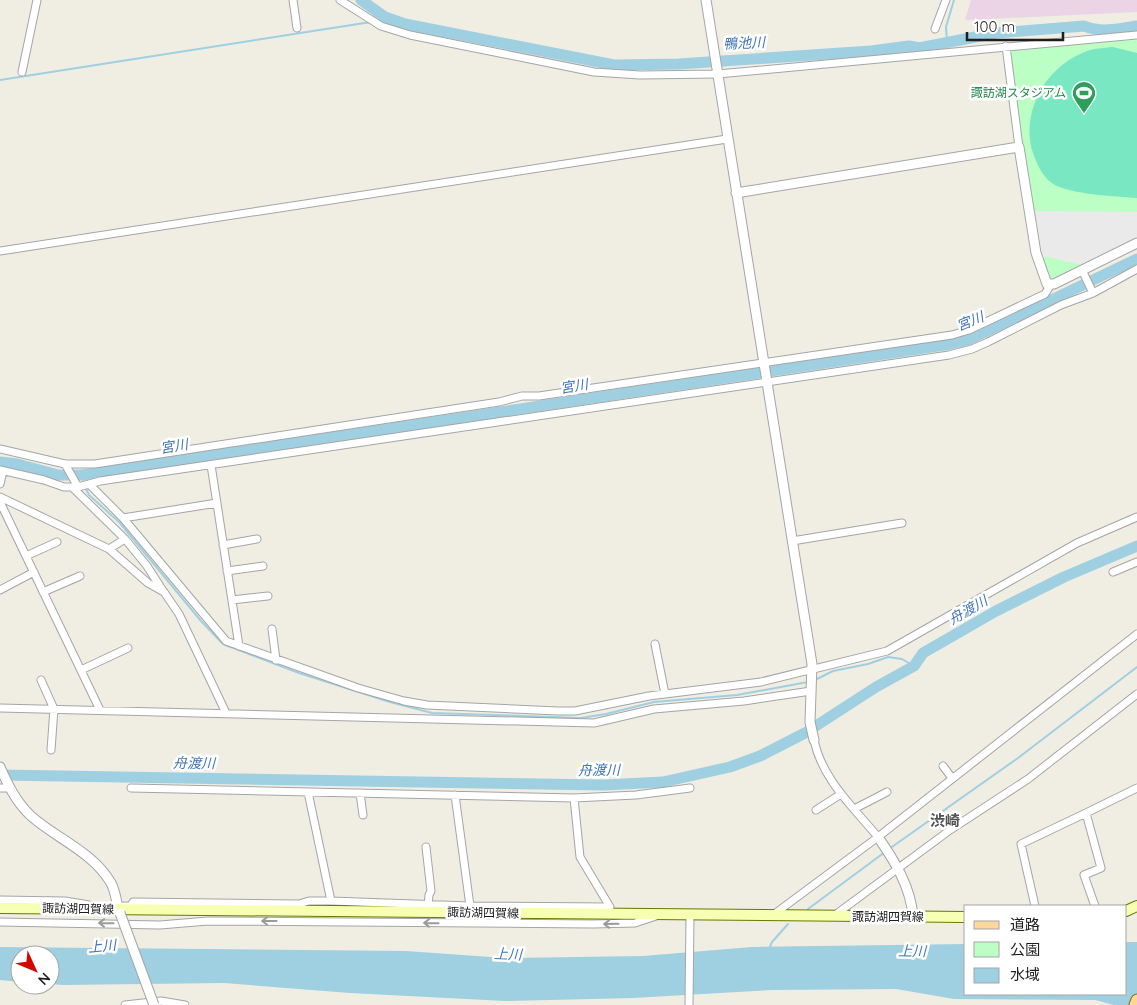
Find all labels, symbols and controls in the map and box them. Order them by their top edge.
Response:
scale bar [967,10,1063,42]
text: 100 m [974,17,1015,36]
water label: 鴨池川 [723,33,767,53]
sports icon: 諏訪湖スタジアム [1071,80,1097,114]
place label: 諏訪湖スタジアム [971,85,1066,100]
water label: 宮川 [954,307,988,335]
water label: 宮川 [559,375,591,397]
water label: 宮川 [159,435,191,457]
water label: 舟渡川 [945,591,992,628]
water label: 舟渡川 [173,754,217,772]
water label: 舟渡川 [578,761,622,779]
district label: 渋崎 [930,811,960,830]
street label: 諏訪湖四賀線 [42,900,114,917]
street label: 諏訪湖四賀線 [447,904,519,921]
legend [964,905,1127,995]
street label: 諏訪湖四賀線 [852,909,924,924]
text: 道路 [1010,915,1040,934]
one-way arrow [261,916,277,926]
one-way arrow [99,918,115,928]
one-way arrow [423,918,440,928]
one-way arrow [603,919,620,929]
water label: 上川 [87,936,119,956]
text: 公園 [1010,940,1040,959]
water label: 上川 [898,942,928,960]
north arrow [10,945,60,995]
water label: 上川 [494,945,524,964]
text: 水域 [1010,965,1040,984]
text: N [34,969,54,989]

